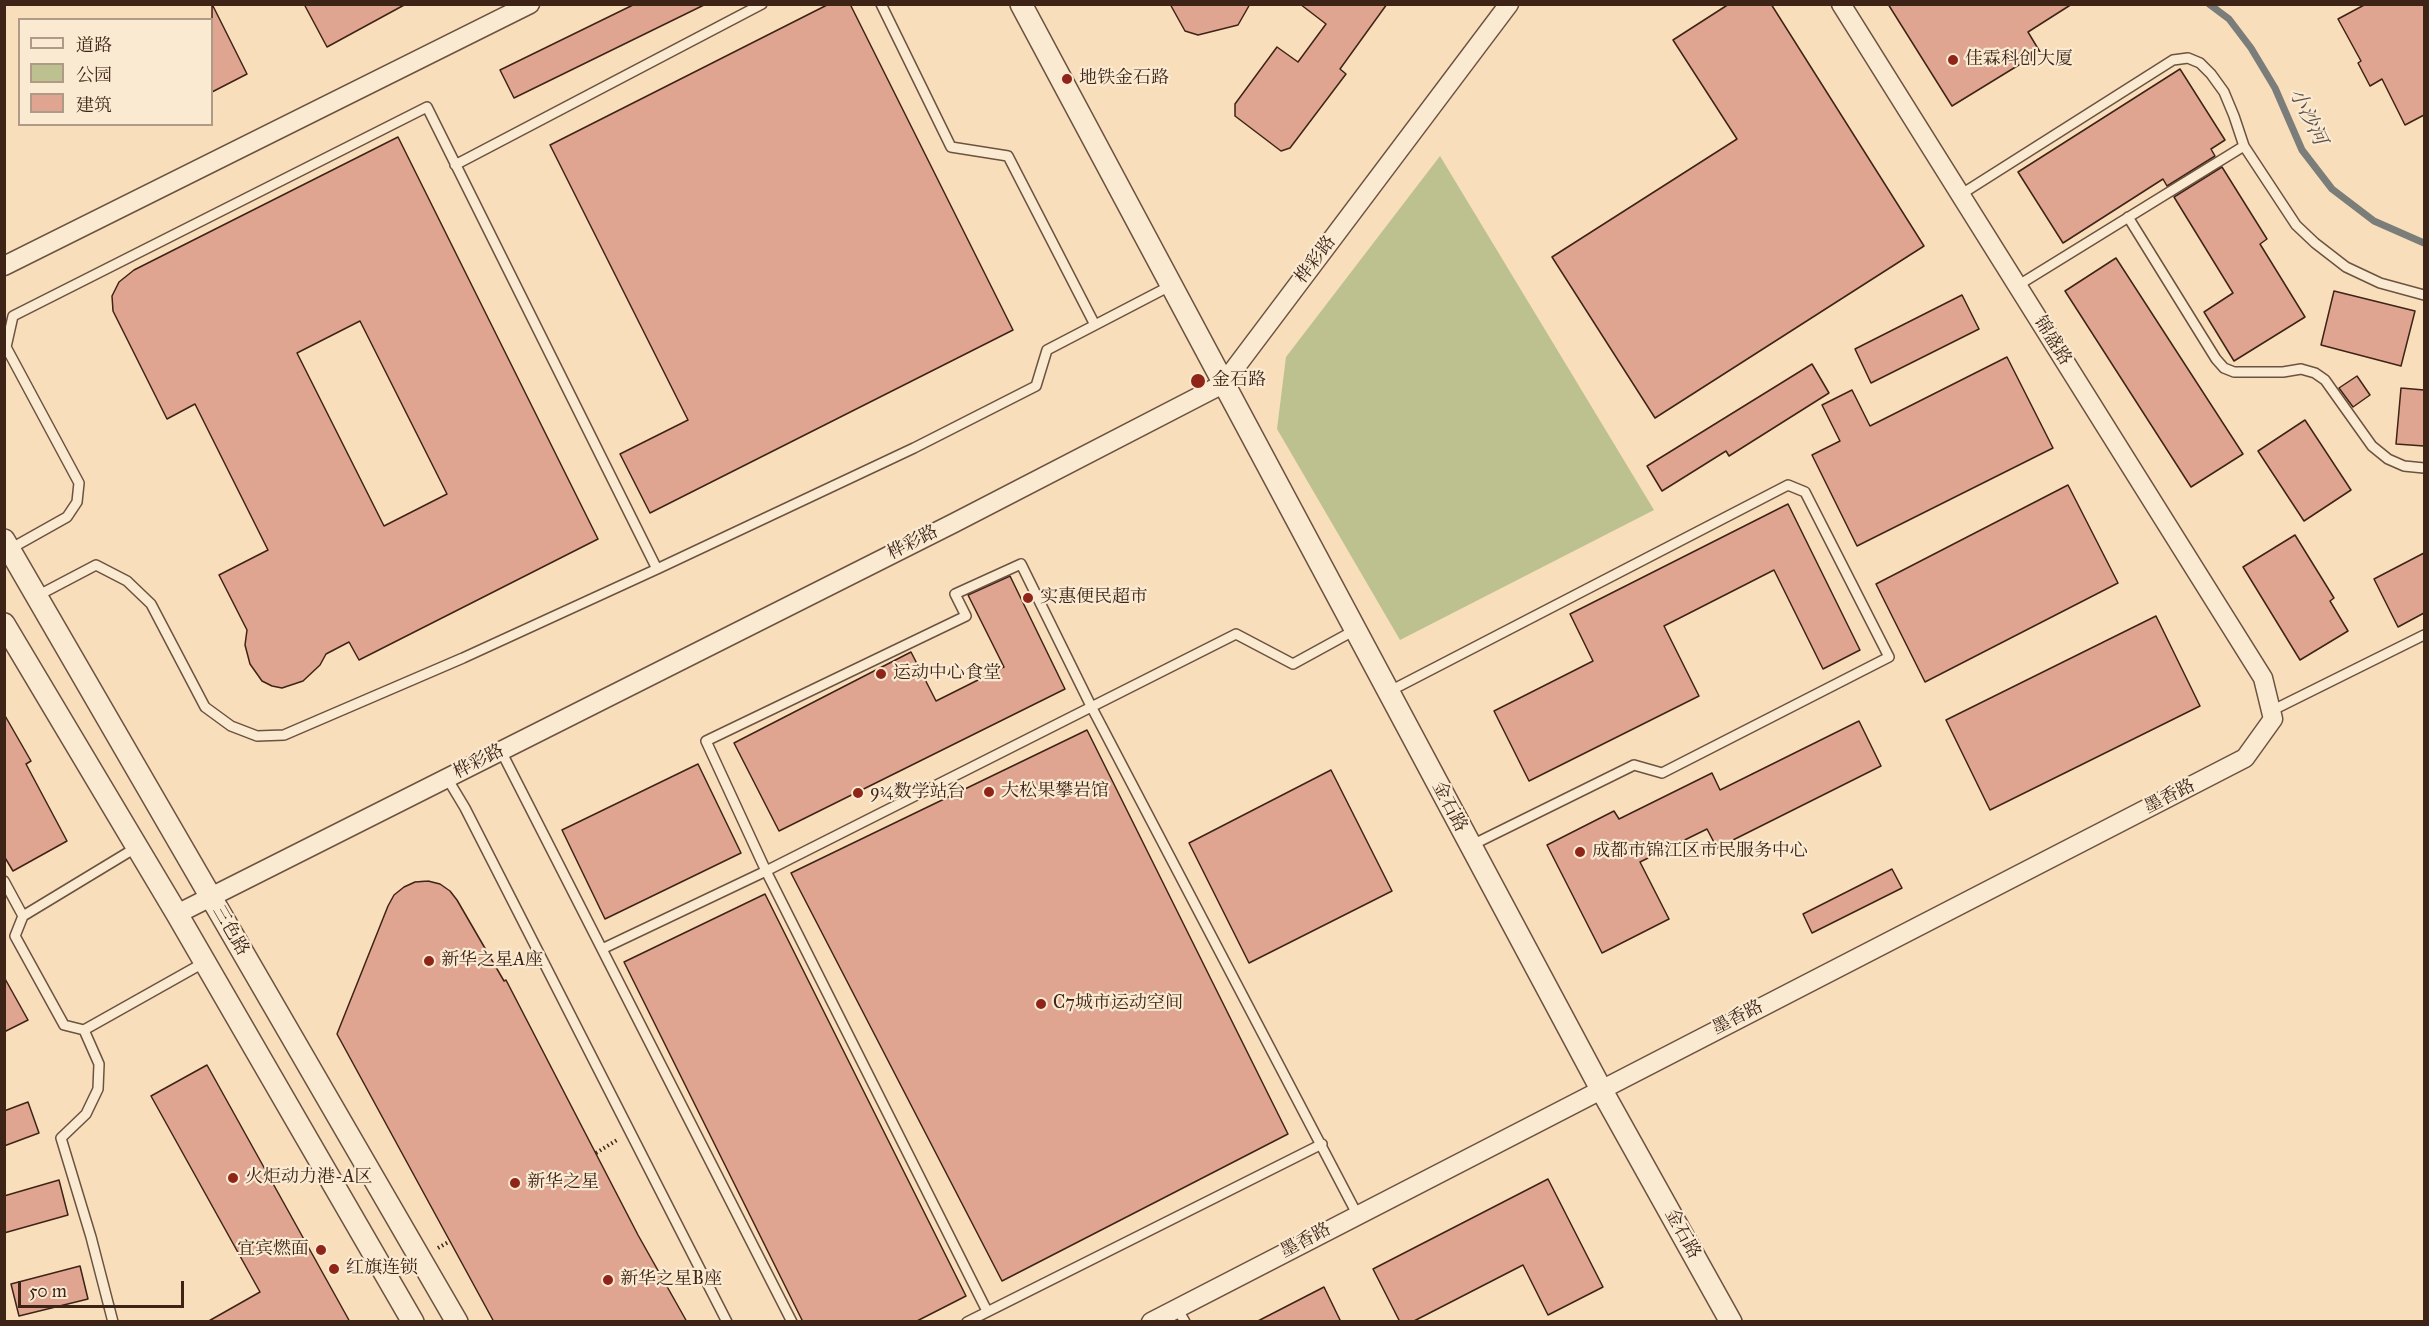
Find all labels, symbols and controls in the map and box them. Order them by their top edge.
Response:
legend [18,18,213,126]
text: 道路 [76,34,112,56]
place label: 佳霖科创大厦 [1965,49,2073,71]
marker: 佳霖科创大厦 [1946,53,1960,67]
text: 公园 [76,64,112,86]
place label: 地铁金石路 [1079,68,1169,90]
marker: 地铁金石路 [1060,72,1074,86]
water label: 小沙河 [2283,85,2331,149]
text: 建筑 [76,94,112,116]
street label: 桦彩路 [1291,232,1341,288]
street label: 锦盛路 [2029,312,2075,370]
place label: 金石路 [1212,370,1266,392]
marker: 金石路 [1189,372,1207,390]
street label: 桦彩路 [884,521,942,565]
place label: 实惠便民超市 [1040,587,1148,609]
marker: 实惠便民超市 [1021,591,1035,605]
place label: 运动中心食堂 [893,663,1001,685]
marker: 运动中心食堂 [874,667,888,681]
street label: 桦彩路 [450,740,508,784]
street label: 墨香路 [2141,775,2199,819]
street label: 金石路 [1427,778,1471,836]
place label: 大松果攀岩馆 [1001,781,1109,803]
place label: 9¾数学站台 [870,782,966,804]
marker: 大松果攀岩馆 [982,785,996,799]
marker: 9¾数学站台 [851,786,865,800]
place label: 成都市锦江区市民服务中心 [1592,841,1808,863]
marker: 成都市锦江区市民服务中心 [1573,845,1587,859]
street label: 三色路 [207,902,253,960]
place label: 新华之星A座 [441,950,543,972]
marker: 新华之星A座 [422,954,436,968]
place label: C7城市运动空间 [1053,993,1183,1015]
street label: 墨香路 [1709,996,1767,1040]
marker: C7城市运动空间 [1034,997,1048,1011]
place label: 火炬动力港-A区 [245,1167,373,1189]
marker: 火炬动力港-A区 [226,1171,240,1185]
place label: 新华之星 [527,1172,599,1194]
marker: 新华之星 [508,1176,522,1190]
street label: 金石路 [1659,1205,1705,1263]
street label: 墨香路 [1277,1219,1335,1263]
place label: 宜宾燃面 [237,1239,309,1261]
marker: 宜宾燃面 [314,1243,328,1257]
place label: 红旗连锁 [346,1258,418,1280]
marker: 红旗连锁 [327,1262,341,1276]
scale bar [21,1269,188,1307]
place label: 新华之星B座 [620,1269,722,1291]
marker: 新华之星B座 [601,1273,615,1287]
text: 50 m [29,1280,67,1302]

